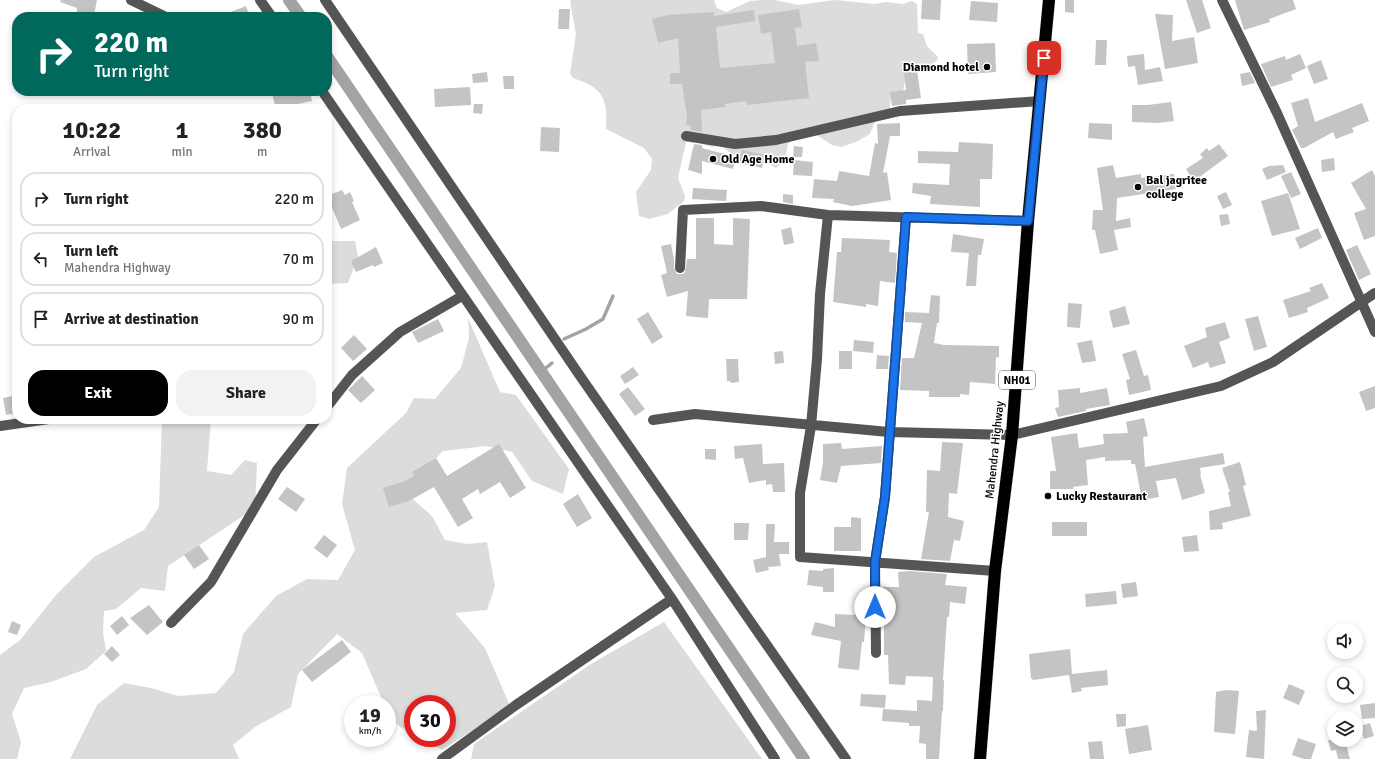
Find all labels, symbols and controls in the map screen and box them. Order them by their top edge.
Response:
text: 220 m [94,26,168,60]
icon: right [28,28,80,80]
pin [1027,41,1061,75]
icon: arrive [1033,47,1055,69]
text: Turn right [94,60,169,82]
place label: Diamond hotel [903,60,979,75]
marker: Diamond hotel [982,62,992,72]
text: 10:22 [62,115,121,145]
text: 1 [176,115,188,145]
text: 380 [243,115,282,145]
text: Arrival [73,144,110,160]
text: min [172,144,193,160]
text: m [257,144,267,160]
place label: Old Age Home [721,152,795,167]
marker: Old Age Home [708,154,718,164]
place label: Bal jagritee college [1146,173,1207,202]
marker: Bal jagritee college [1133,182,1143,192]
icon: right [30,188,52,210]
text: Turn right [64,190,129,208]
text: 220 m [274,190,314,208]
text: Turn left [64,242,118,260]
icon: left [30,248,52,270]
text: 70 m [283,250,314,268]
text: Mahendra Highway [64,260,171,276]
icon: arrive [30,308,52,330]
text: Arrive at destination [64,310,199,328]
text: 90 m [283,310,314,328]
button: Exit [28,370,168,416]
button: Share [176,370,316,416]
road number: NH01 [999,371,1035,389]
street label: Mahendra Highway [982,400,1008,500]
place label: Lucky Restaurant [1056,489,1147,504]
marker: Lucky Restaurant [1043,491,1053,501]
position arrow [854,586,896,628]
map controls [1327,623,1363,747]
button: sound [1327,623,1363,659]
button: search [1327,667,1363,703]
speed limit sign: 30 [404,695,456,747]
text: 19 [359,703,381,728]
button: layers [1327,711,1363,747]
text: km/h [359,725,381,737]

